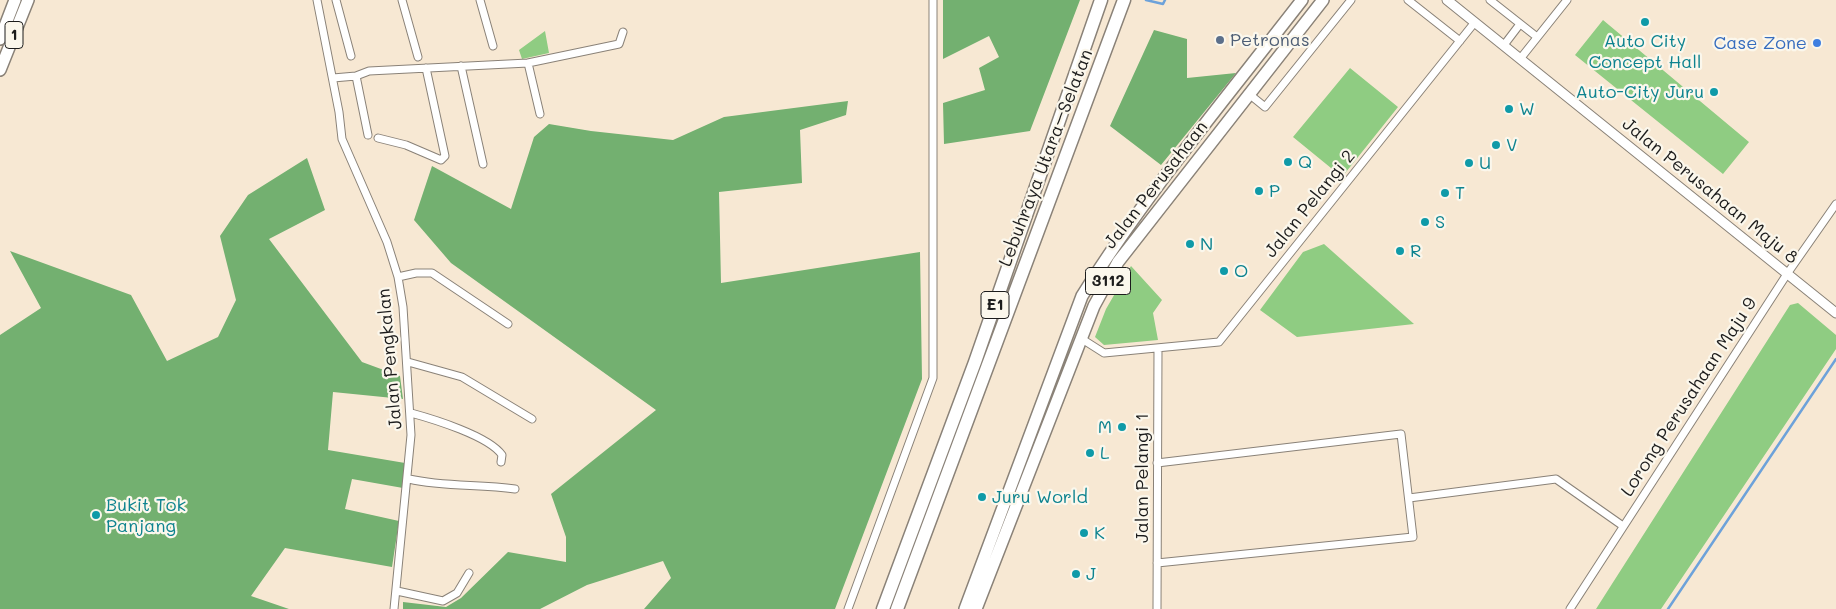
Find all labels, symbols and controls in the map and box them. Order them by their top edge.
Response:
marker: Auto City Concept Hall [1639,16,1651,28]
road number: 1 [5,22,23,48]
place label: Petronas [1230,29,1310,51]
place label: Auto City Concept Hall [1588,30,1702,72]
place label: Case Zone [1713,32,1807,54]
marker: Petronas [1214,34,1226,46]
marker: Case Zone [1811,37,1823,49]
street label: Lebuhraya Utara–Selatan [995,46,1097,270]
place label: Auto-City Juru [1575,81,1704,103]
marker: Auto-City Juru [1708,86,1720,98]
place label: W [1519,98,1535,120]
marker: W [1503,103,1515,115]
street label: Jalan Perusahaan Maju 8 [1618,113,1802,269]
street label: Jalan Perusahaan [1099,117,1213,253]
place label: V [1506,134,1518,156]
marker: V [1490,139,1502,151]
street label: Jalan Pelangi 2 [1260,146,1360,262]
place label: Q [1298,151,1312,173]
place label: U [1479,152,1491,174]
marker: Q [1282,156,1294,168]
marker: U [1463,157,1475,169]
place label: P [1269,180,1280,202]
place label: T [1455,182,1465,204]
marker: P [1253,185,1265,197]
marker: T [1439,187,1451,199]
place label: S [1435,211,1445,233]
marker: S [1419,216,1431,228]
place label: N [1200,233,1213,255]
marker: N [1184,238,1196,250]
place label: R [1410,240,1422,262]
marker: R [1394,245,1406,257]
place label: O [1234,260,1248,282]
marker: O [1218,265,1230,277]
road number: 3112 [1086,268,1130,294]
street label: Jalan Pengkalan [373,288,407,430]
road number: E1 [981,292,1009,318]
street label: Lorong Perusahaan Maju 9 [1616,293,1762,501]
street label: Jalan Pelangi 1 [1131,413,1153,543]
place label: M [1098,416,1112,438]
marker: M [1116,421,1128,433]
place label: L [1100,442,1109,464]
marker: L [1084,447,1096,459]
place label: Juru World [992,486,1088,508]
marker: Juru World [976,491,988,503]
place label: Bukit Tok Panjang [106,494,186,536]
marker: Bukit Tok Panjang [90,509,102,521]
place label: K [1094,522,1105,544]
marker: K [1078,527,1090,539]
place label: J [1086,563,1096,585]
marker: J [1070,568,1082,580]

